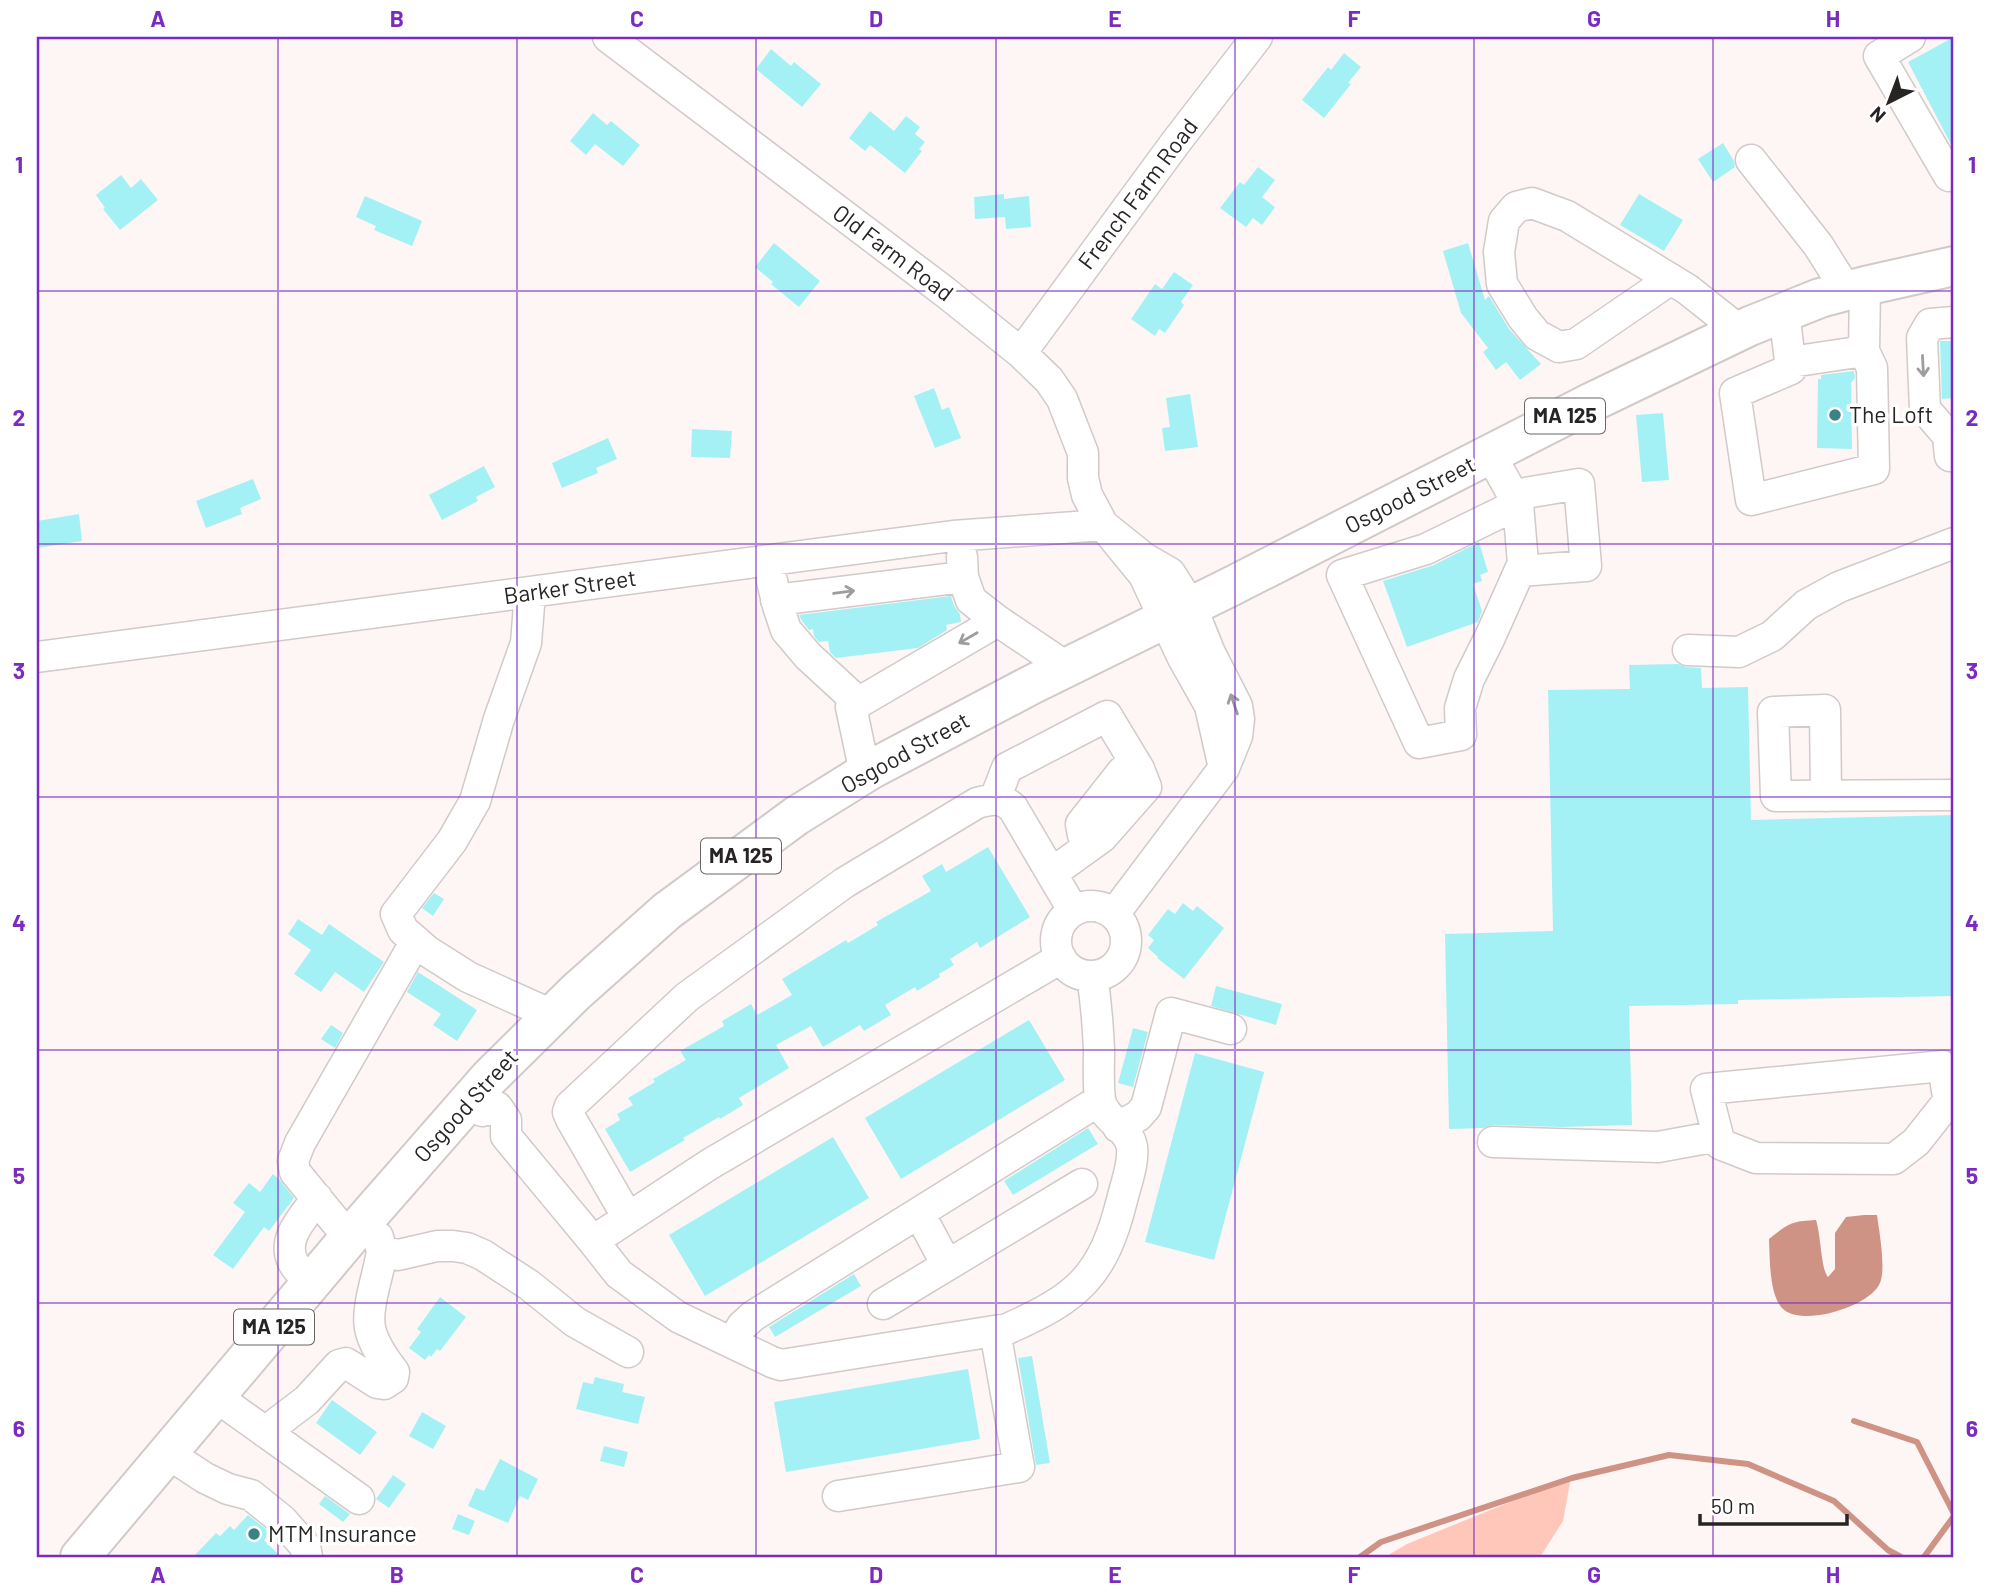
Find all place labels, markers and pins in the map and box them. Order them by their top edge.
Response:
place label: The Loft [1849,400,1933,428]
marker: The Loft [1827,407,1843,423]
place label: MTM Insurance [268,1519,417,1547]
marker: MTM Insurance [246,1526,262,1542]

